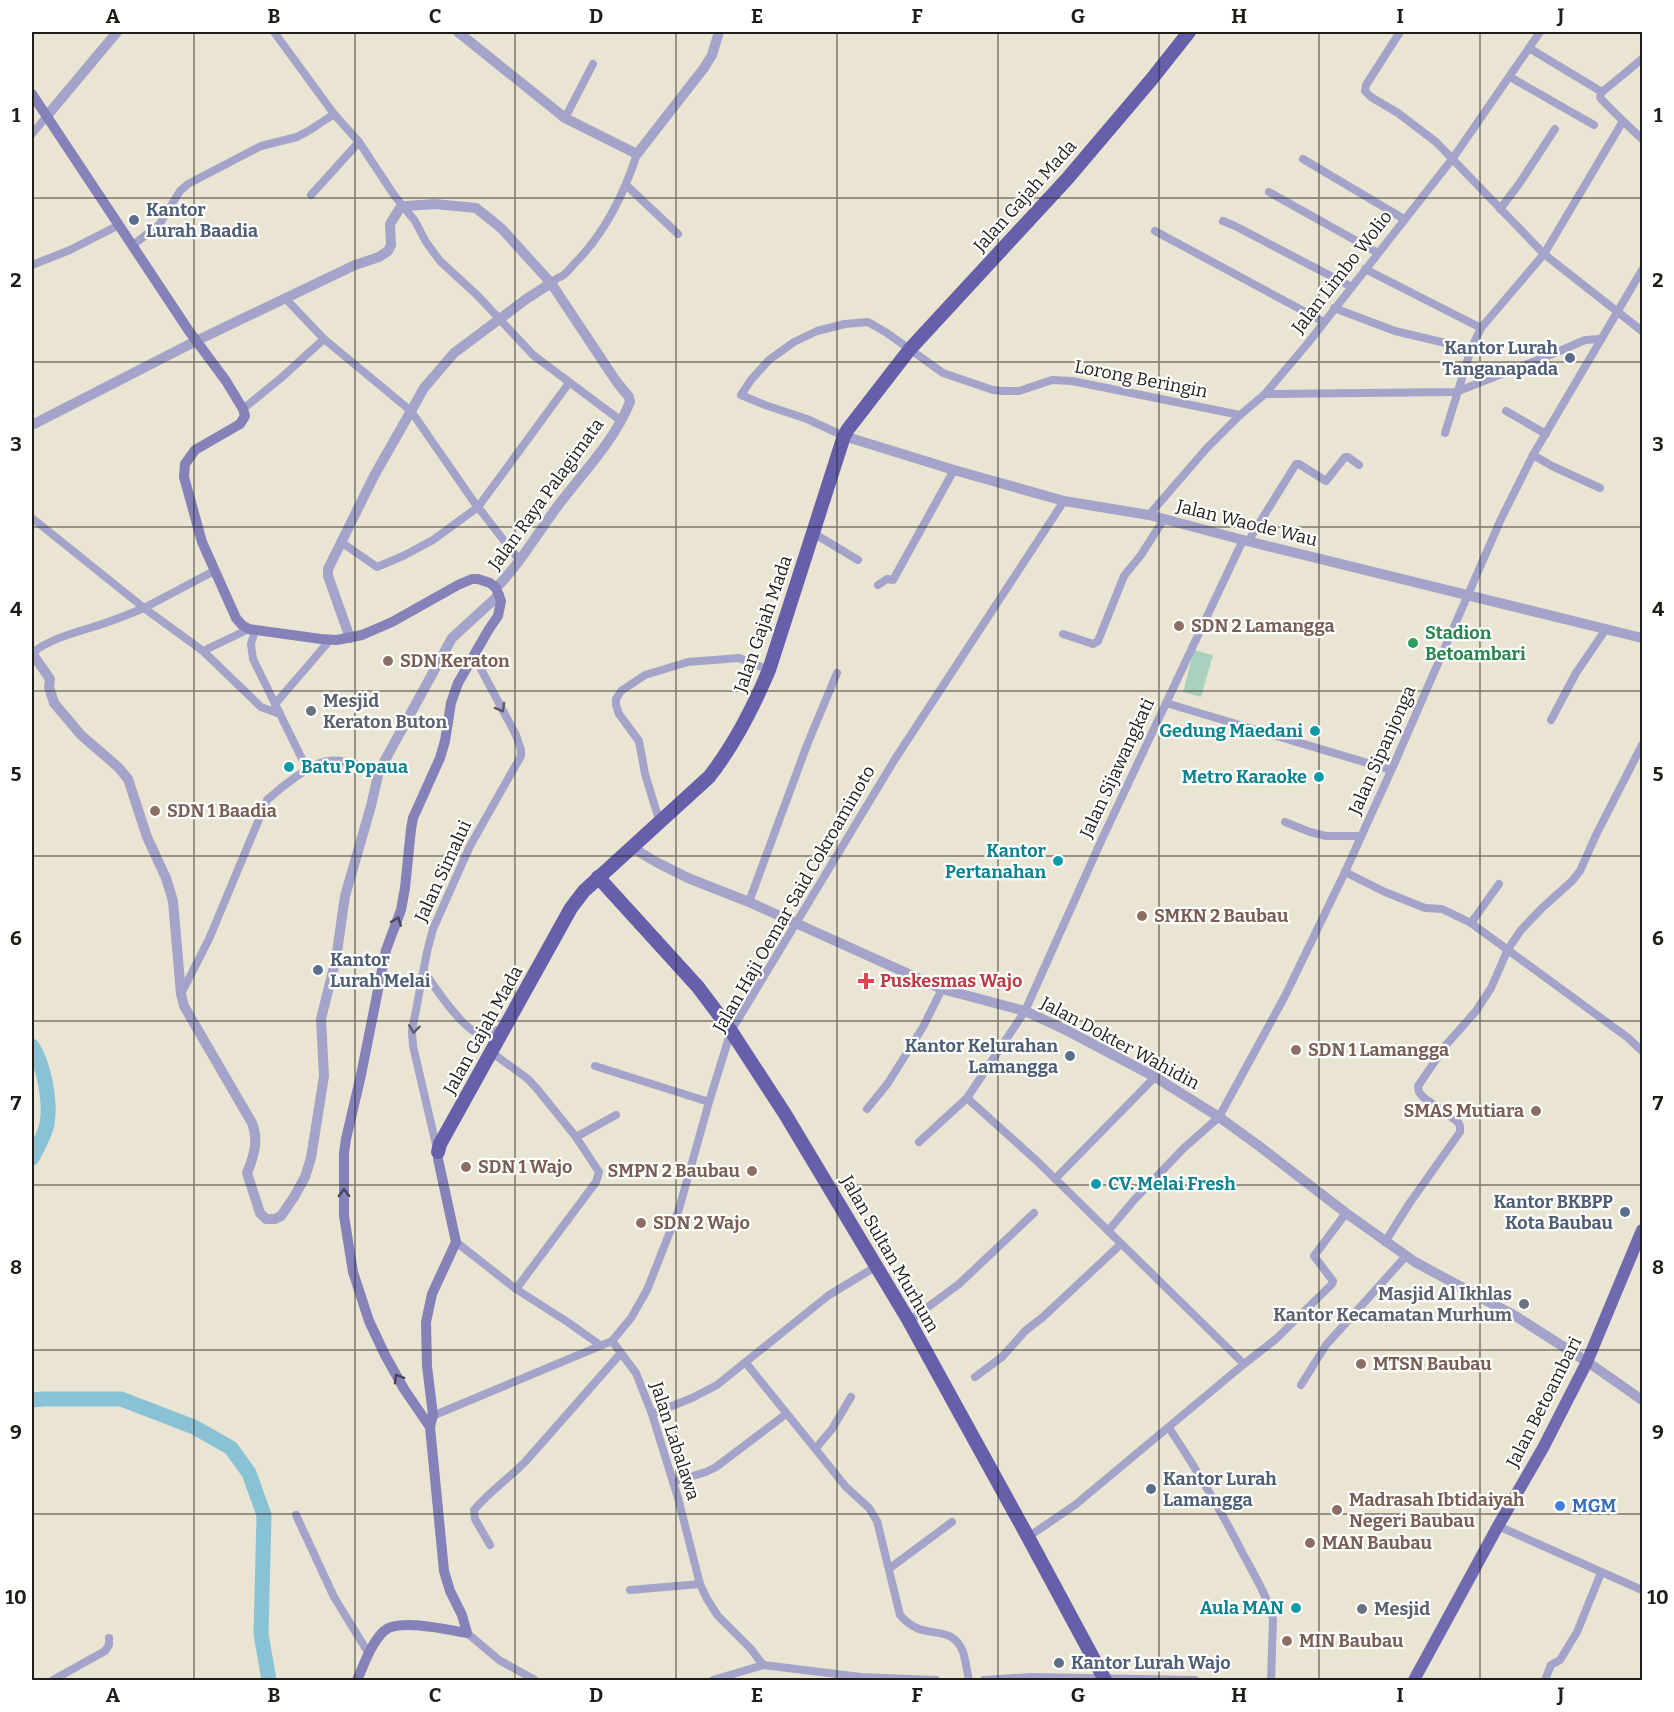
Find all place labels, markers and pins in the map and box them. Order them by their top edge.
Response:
place label: Kantor Lurah Baadia [146,199,258,242]
marker: Kantor Lurah Baadia [127,213,141,227]
place label: Kantor Lurah Tanganapada [1442,337,1559,380]
marker: Kantor Lurah Tanganapada [1563,351,1577,365]
place label: SDN 2 Lamangga [1191,615,1335,637]
marker: SDN 2 Lamangga [1172,619,1186,633]
place label: Stadion Betoambari [1425,622,1526,665]
marker: Stadion Betoambari [1406,636,1420,650]
place label: SDN Keraton [400,650,510,672]
marker: SDN Keraton [381,654,395,668]
place label: Mesjid Keraton Buton [323,690,447,733]
marker: Mesjid Keraton Buton [304,704,318,718]
place label: Gedung Maedani [1159,720,1303,742]
marker: Gedung Maedani [1308,724,1322,738]
place label: Batu Popaua [301,756,408,778]
marker: Batu Popaua [282,760,296,774]
place label: Metro Karaoke [1182,766,1307,788]
marker: Metro Karaoke [1312,770,1326,784]
place label: SDN 1 Baadia [167,800,277,822]
marker: SDN 1 Baadia [148,804,162,818]
place label: Kantor Pertanahan [945,840,1047,883]
marker: Kantor Pertanahan [1051,854,1065,868]
place label: SMKN 2 Baubau [1154,905,1289,927]
marker: SMKN 2 Baubau [1135,909,1149,923]
place label: Kantor Lurah Melai [330,949,431,992]
marker: Kantor Lurah Melai [311,963,325,977]
place label: Puskesmas Wajo [880,970,1022,992]
marker: Puskesmas Wajo [857,972,875,990]
place label: Kantor Kelurahan Lamangga [905,1035,1058,1078]
place label: SDN 1 Lamangga [1308,1039,1449,1061]
marker: SDN 1 Lamangga [1289,1043,1303,1057]
marker: Kantor Kelurahan Lamangga [1063,1049,1077,1063]
place label: SMAS Mutiara [1404,1100,1524,1122]
marker: SMAS Mutiara [1529,1104,1543,1118]
place label: SDN 1 Wajo [478,1156,572,1178]
marker: SDN 1 Wajo [459,1160,473,1174]
place label: SMPN 2 Baubau [608,1160,741,1182]
marker: SMPN 2 Baubau [745,1164,759,1178]
place label: CV. Melai Fresh [1108,1173,1236,1195]
marker: CV. Melai Fresh [1089,1177,1103,1191]
place label: Kantor BKBPP Kota Baubau [1493,1191,1614,1234]
marker: Kantor BKBPP Kota Baubau [1618,1205,1632,1219]
place label: SDN 2 Wajo [653,1212,750,1234]
marker: SDN 2 Wajo [634,1216,648,1230]
place label: Masjid Al Ikhlas Kantor Kecamatan Murhum [1273,1283,1512,1326]
marker: Masjid Al Ikhlas Kantor Kecamatan Murhum [1517,1297,1531,1311]
place label: MTSN Baubau [1373,1353,1492,1375]
marker: MTSN Baubau [1354,1357,1368,1371]
place label: Kantor Lurah Lamangga [1163,1468,1277,1511]
marker: Kantor Lurah Lamangga [1144,1482,1158,1496]
place label: Madrasah Ibtidaiyah Negeri Baubau [1349,1489,1525,1532]
place label: MGM [1572,1495,1617,1517]
marker: MGM [1553,1499,1567,1513]
marker: Madrasah Ibtidaiyah Negeri Baubau [1330,1503,1344,1517]
place label: MAN Baubau [1322,1532,1433,1554]
marker: MAN Baubau [1303,1536,1317,1550]
place label: Aula MAN [1200,1597,1284,1619]
place label: Mesjid [1374,1598,1430,1620]
marker: Aula MAN [1289,1601,1303,1615]
marker: Mesjid [1355,1602,1369,1616]
place label: MIN Baubau [1299,1630,1404,1652]
marker: MIN Baubau [1280,1634,1294,1648]
place label: Kantor Lurah Wajo [1071,1652,1231,1674]
marker: Kantor Lurah Wajo [1052,1656,1066,1670]

